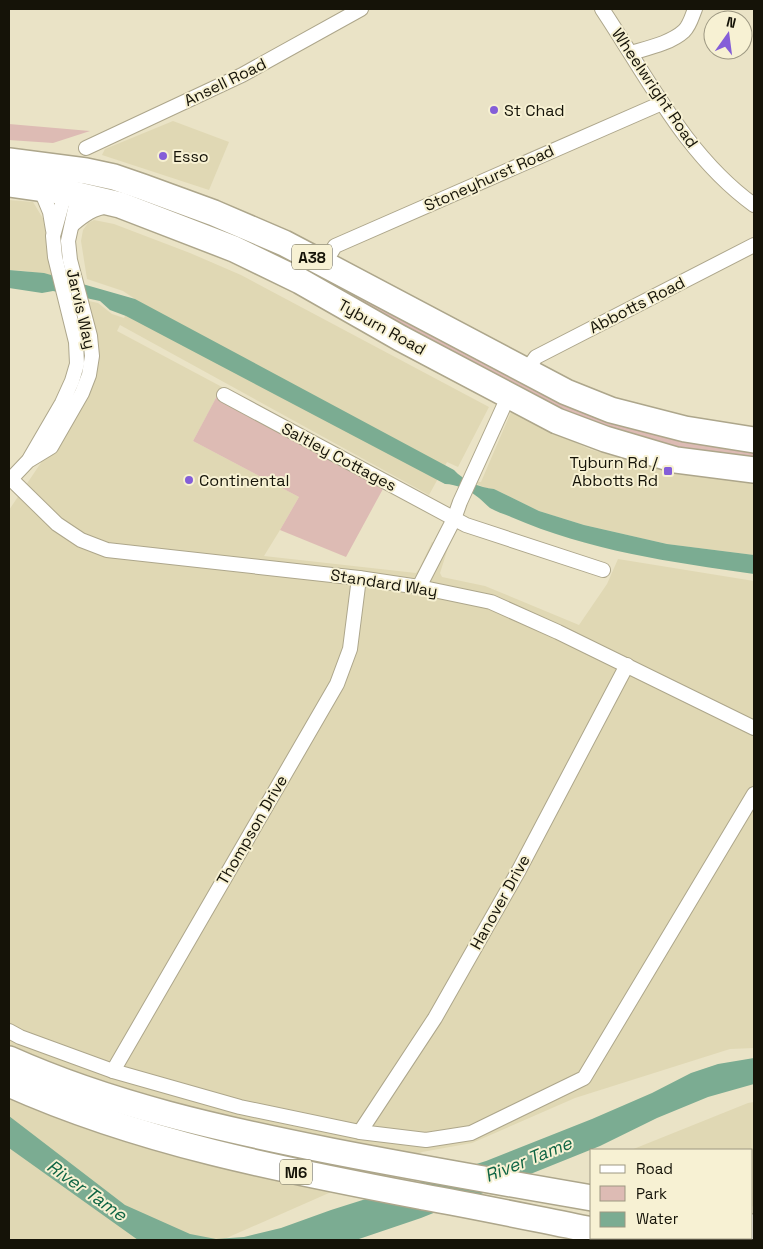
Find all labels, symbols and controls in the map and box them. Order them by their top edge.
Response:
north arrow [703,10,753,60]
text: N [724,13,738,32]
street label: Wheelwright Road [607,24,703,152]
street label: Ansell Road [180,53,270,111]
place label: St Chad [504,100,565,121]
marker: St Chad [488,104,500,116]
street label: Stoneyhurst Road [421,140,557,216]
place label: Esso [173,146,209,167]
marker: Esso [157,150,169,162]
road number: A38 [292,244,332,270]
street label: Jarvis Way [62,267,100,351]
street label: Abbotts Road [585,272,689,338]
street label: Tyburn Road [334,294,430,360]
street label: Saltley Cottages [278,418,400,496]
place label: Tyburn Rd / Abbotts Rd [570,452,658,491]
marker: Tyburn Rd / Abbotts Rd [662,465,674,477]
place label: Continental [199,470,289,491]
marker: Continental [183,474,195,486]
street label: Standard Way [329,564,439,602]
street label: Thompson Drive [212,771,292,889]
street label: Hanover Drive [465,851,535,953]
water label: River Tame [481,1131,576,1187]
legend [590,1149,753,1239]
water label: River Tame [43,1154,132,1227]
text: Road [636,1159,673,1178]
road number: M6 [280,1160,312,1184]
text: Park [636,1184,667,1203]
text: Water [636,1209,679,1228]

